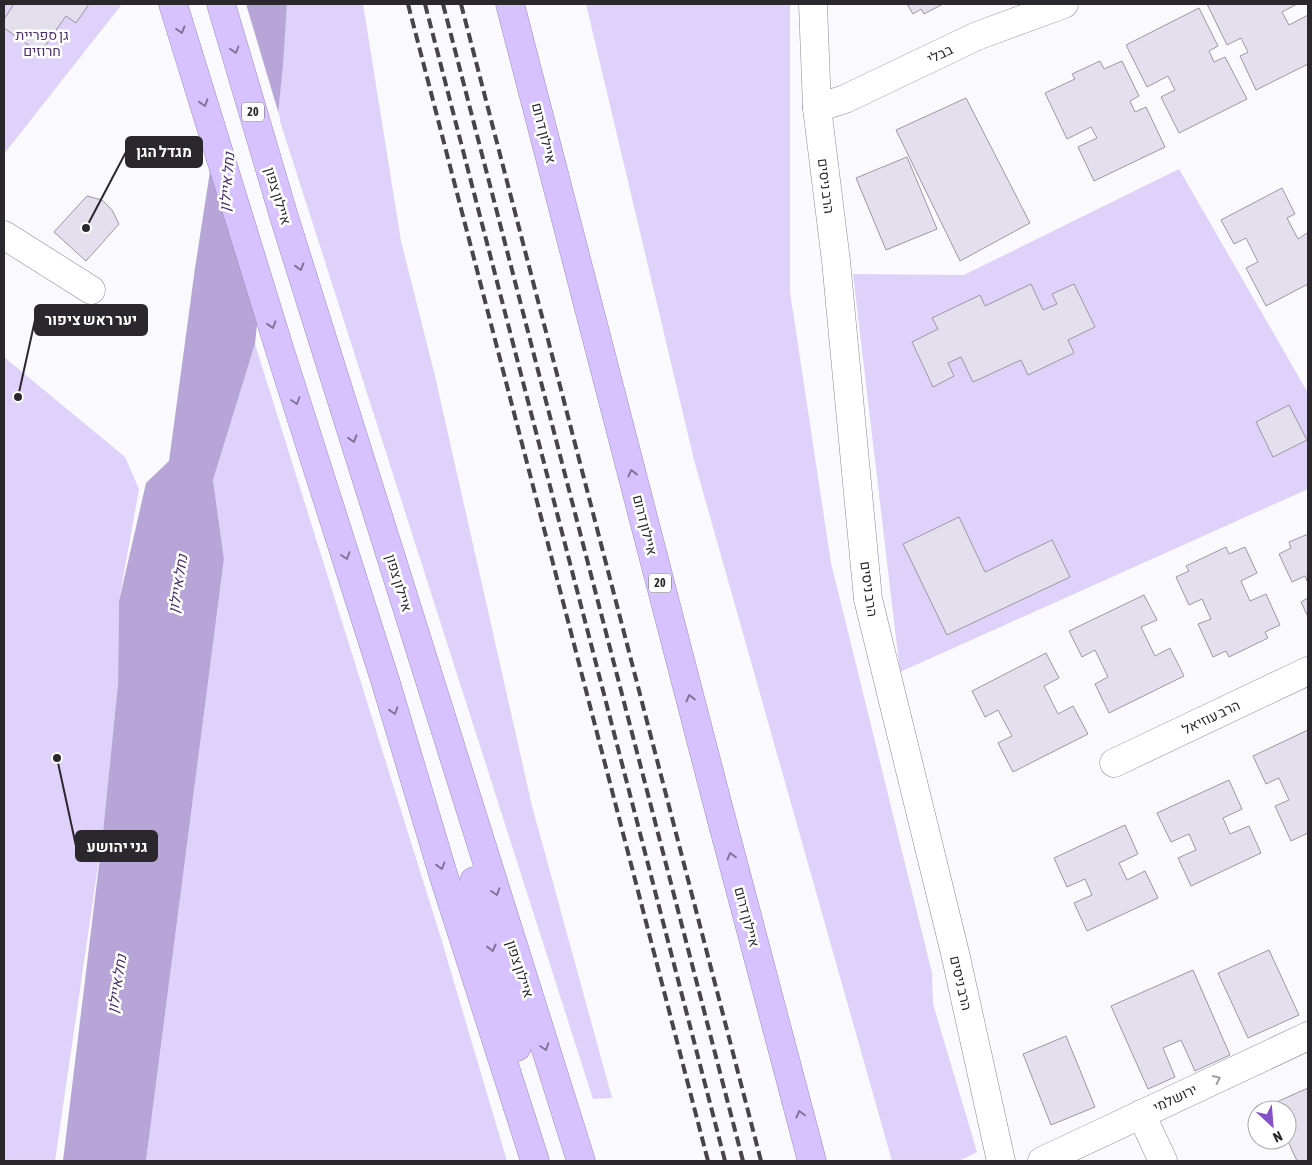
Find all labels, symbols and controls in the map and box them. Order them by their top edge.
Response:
one-way arrow [176,25,186,34]
park label: גן ספריית חרוזים [15,27,69,59]
street label: בבלי [925,41,956,67]
one-way arrow [229,46,239,54]
one-way arrow [198,98,208,107]
street label: איילון דרום [529,101,559,165]
road number: 20 [242,102,264,121]
callout: מגדל הגן [126,137,202,167]
text: מגדל הגן [136,143,192,160]
water label: נחל איילון [215,150,239,212]
street label: הרב ניסים [815,157,837,215]
street label: איילון צפון [262,165,294,227]
one-way arrow [294,262,304,270]
callout: יער ראש ציפור [35,305,147,335]
text: יער ראש ציפור [45,311,137,328]
one-way arrow [267,321,277,329]
one-way arrow [291,396,301,405]
one-way arrow [348,434,358,442]
one-way arrow [627,470,637,478]
street label: איילון דרום [630,493,660,557]
one-way arrow [340,551,350,559]
water label: נחל איילון [164,552,192,615]
street label: איילון צפון [383,552,415,614]
street label: הרב ניסים [857,560,881,618]
road number: 20 [649,574,671,592]
one-way arrow [685,694,696,703]
street label: הרב עוזיאל [1180,697,1242,737]
one-way arrow [389,706,399,714]
callout: גני יהושע [76,831,157,861]
text: גני יהושע [86,838,148,855]
one-way arrow [726,851,737,860]
one-way arrow [435,862,445,870]
street label: איילון דרום [731,885,763,949]
one-way arrow [490,888,500,896]
street label: איילון צפון [503,938,537,1000]
one-way arrow [486,944,496,952]
water label: נחל איילון [103,952,131,1015]
street label: הרב ניסים [947,954,975,1012]
one-way arrow [539,1043,549,1051]
one-way arrow [1212,1074,1221,1085]
street label: ירושלמי [1150,1081,1200,1115]
north arrow [1247,1100,1297,1150]
one-way arrow [795,1111,805,1119]
text: N [1270,1128,1285,1146]

